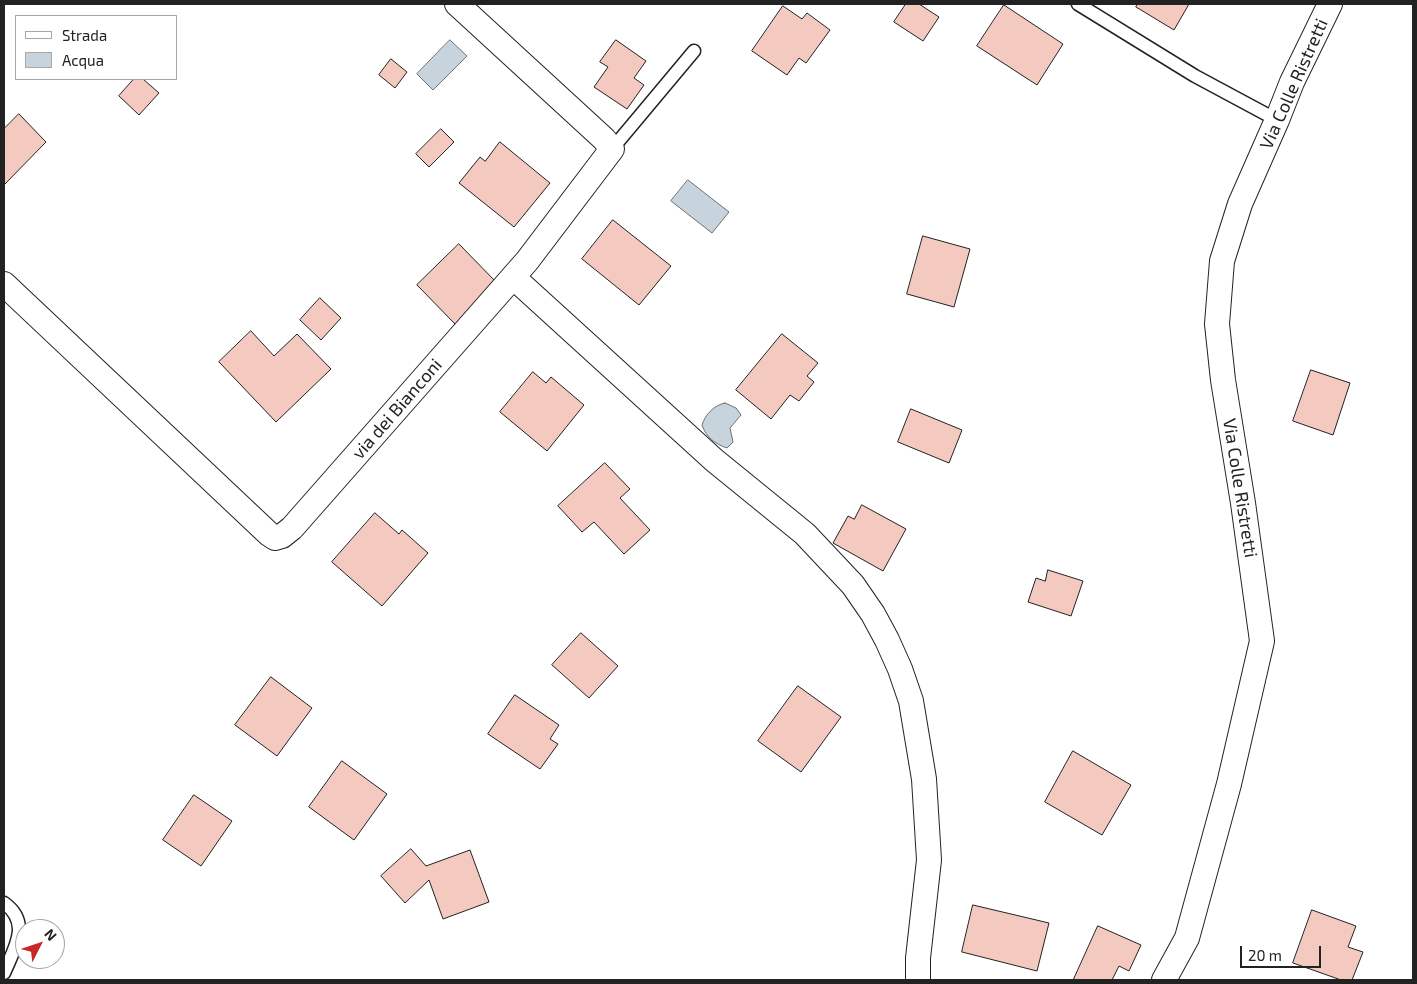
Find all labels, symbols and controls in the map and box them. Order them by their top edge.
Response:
legend [15,15,178,80]
street label: Via Colle Ristretti [1256,15,1332,153]
text: Strada [62,26,107,44]
text: Acqua [62,51,104,69]
street label: via dei Bianconi [347,354,447,464]
street label: Via Colle Ristretti [1218,417,1262,559]
north arrow [15,919,65,969]
text: N [41,925,61,944]
scale bar [1242,936,1323,968]
text: 20 m [1248,946,1282,964]

